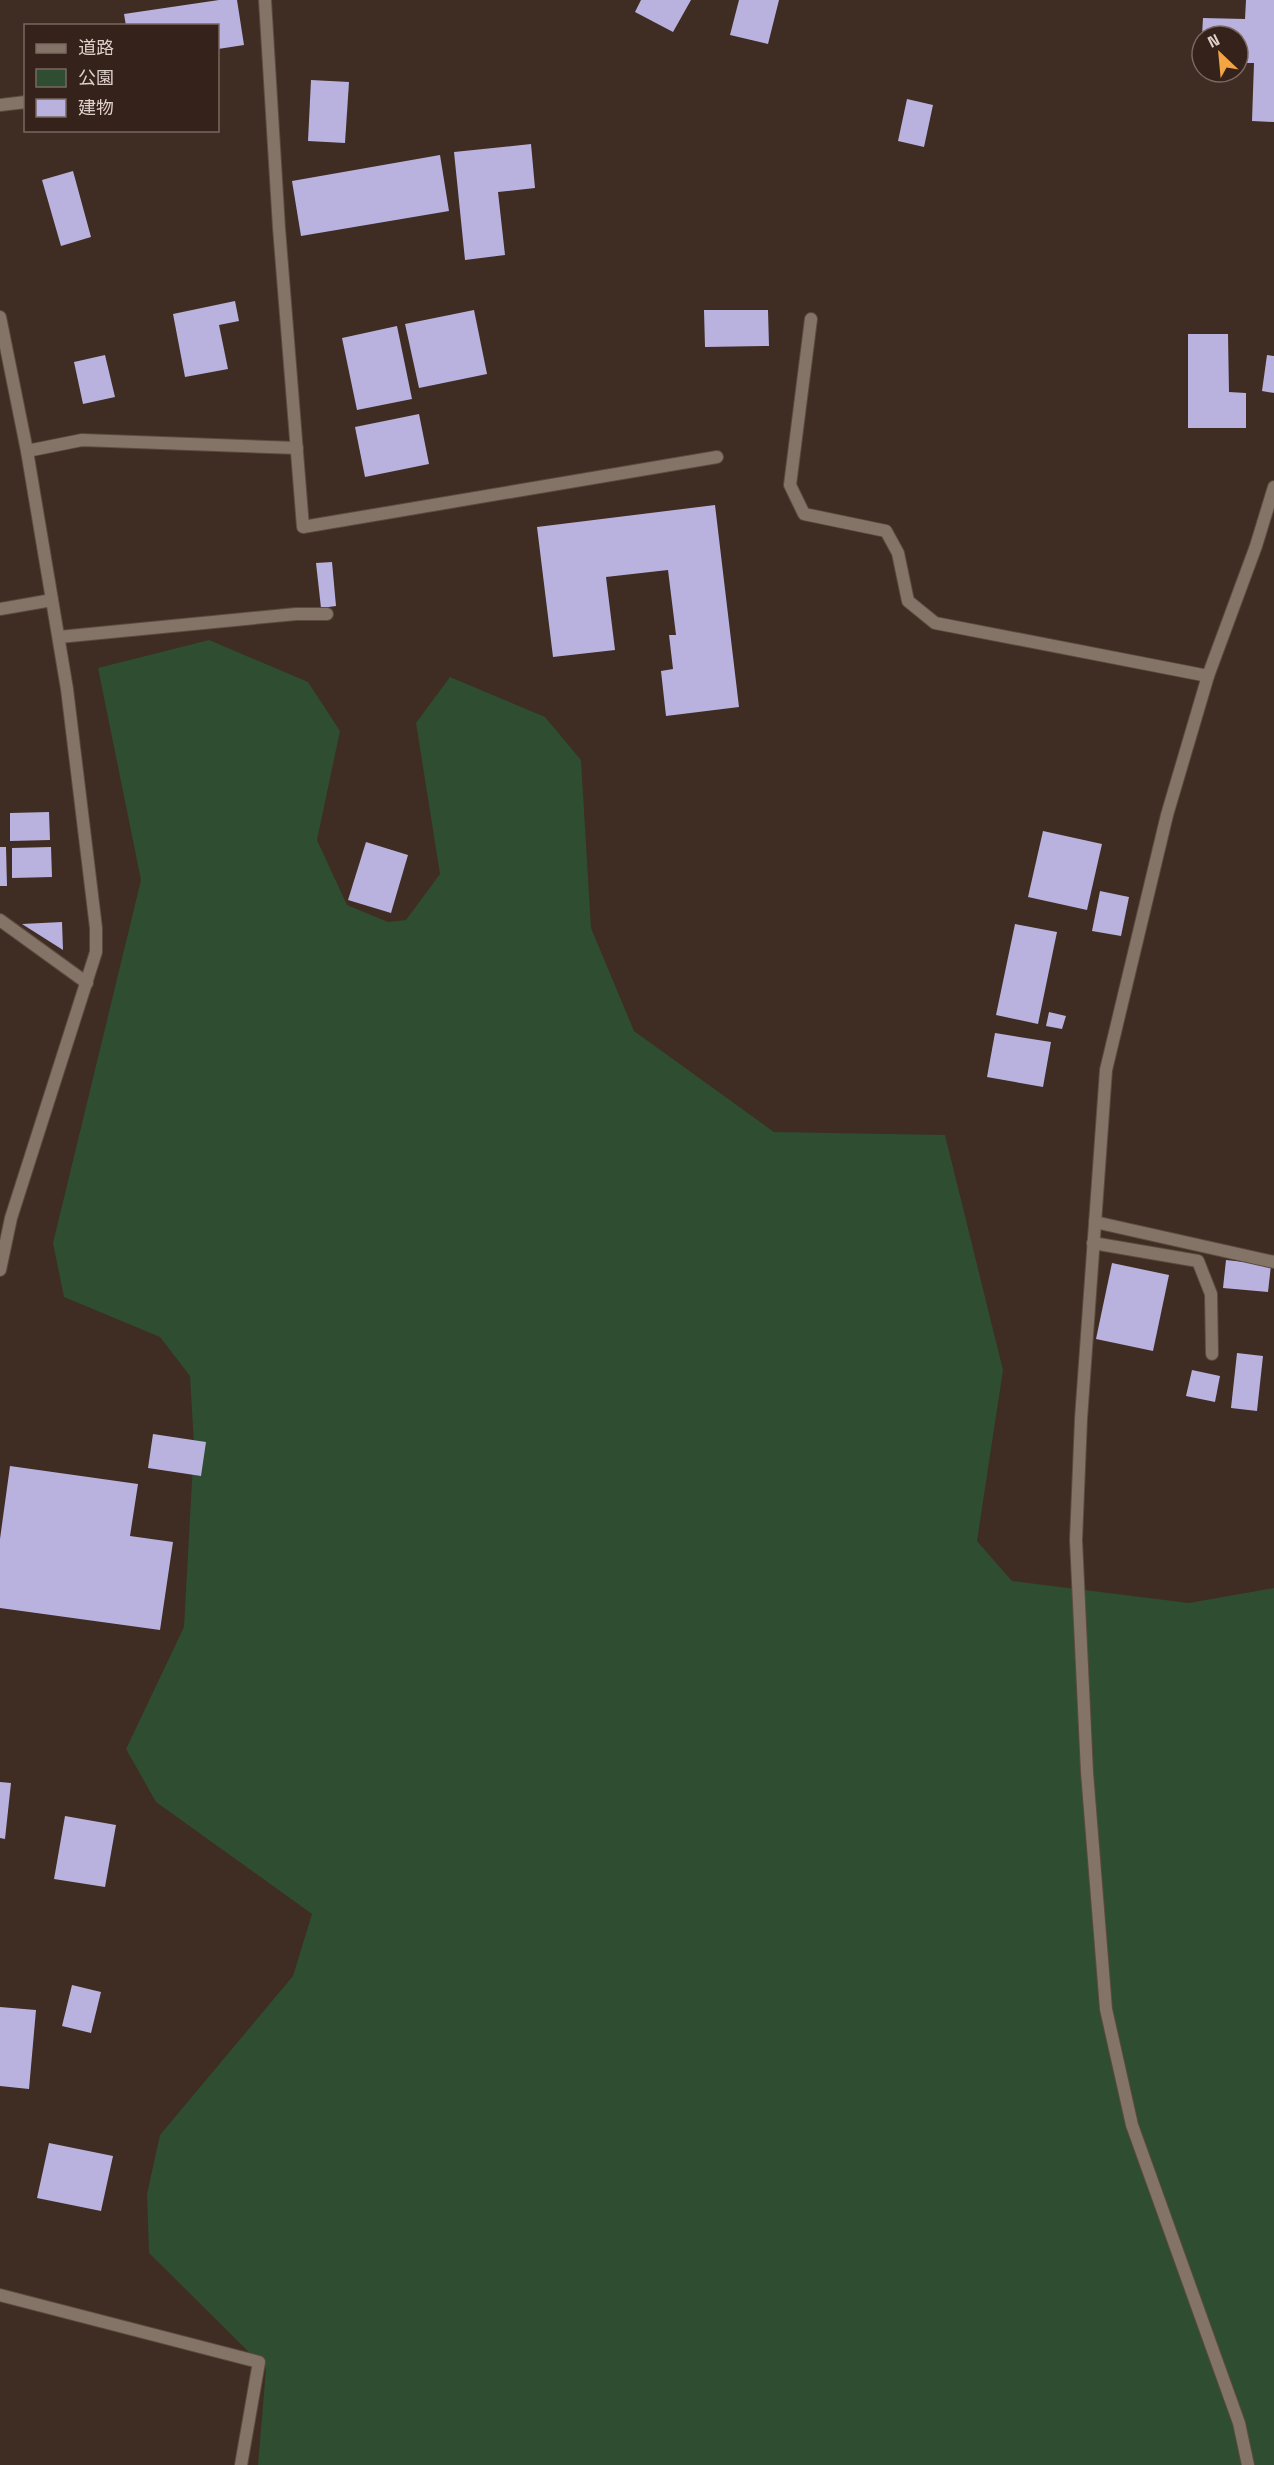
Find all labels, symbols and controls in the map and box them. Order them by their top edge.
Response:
legend [24,24,219,132]
north arrow [1190,24,1250,84]
text: N [1204,29,1223,53]
text: 道路 [78,36,114,59]
text: 公園 [78,66,114,89]
text: 建物 [78,96,114,119]

